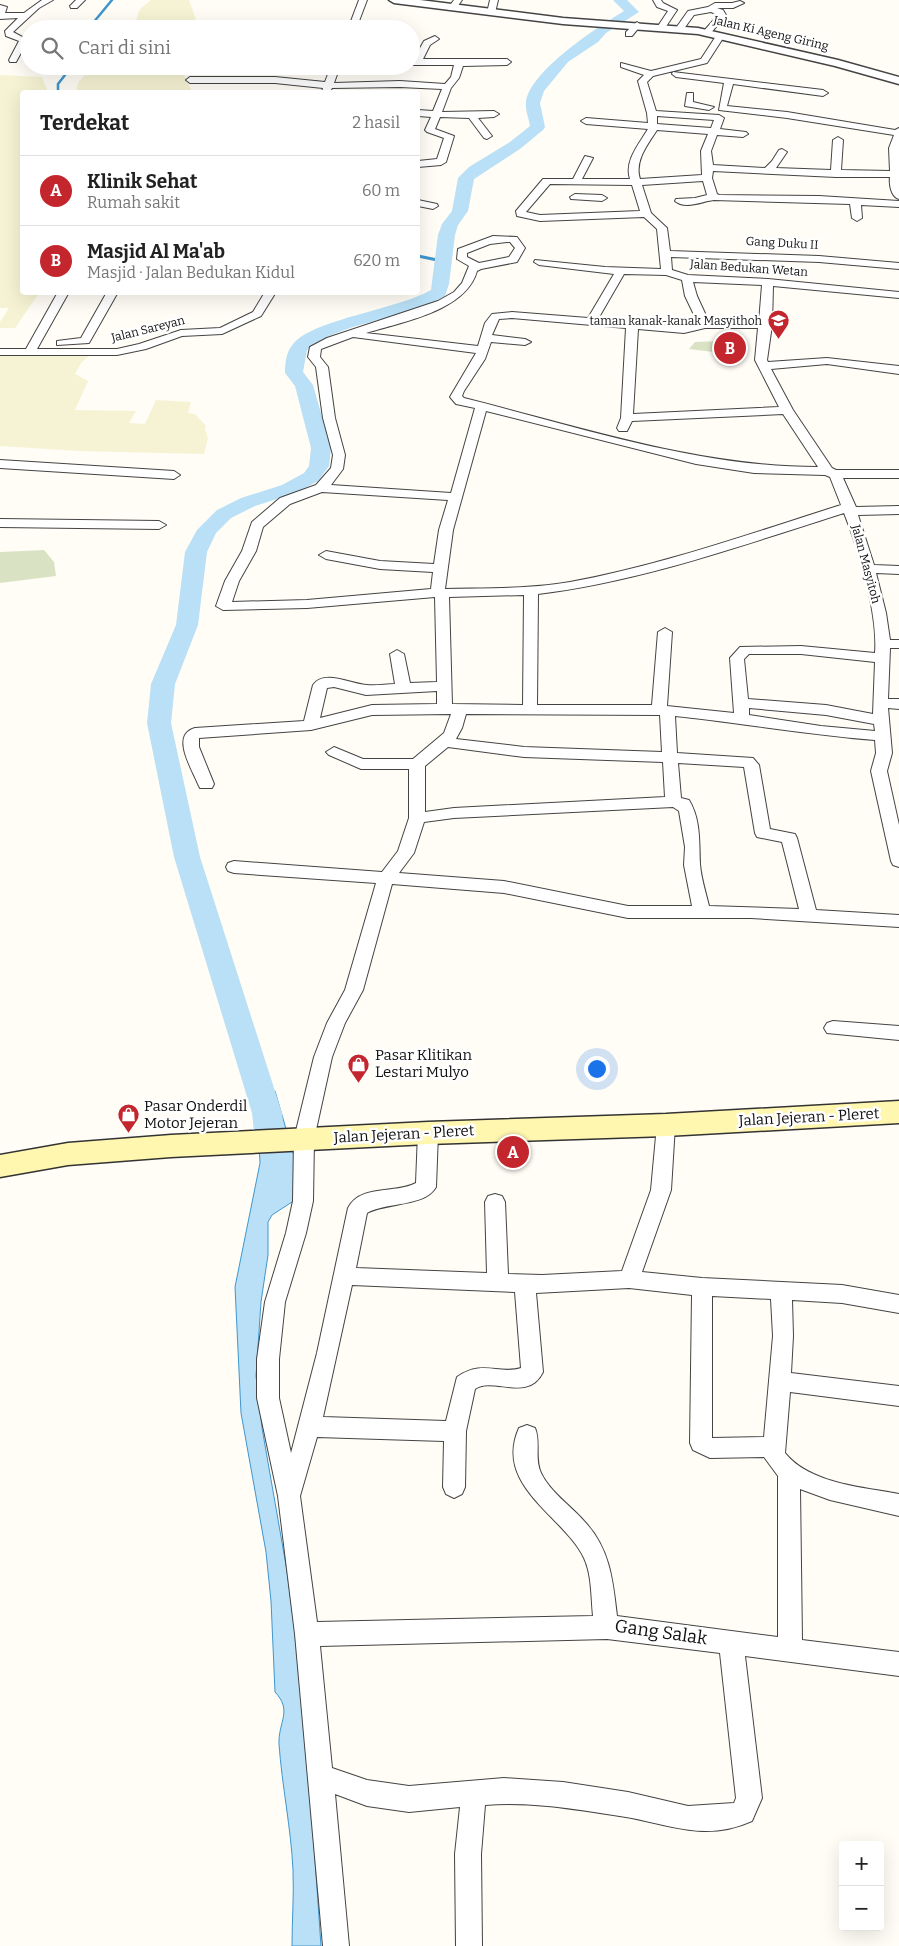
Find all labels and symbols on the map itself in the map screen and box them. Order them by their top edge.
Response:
street label: Jalan Ki Ageng Giring [711,13,830,53]
street label: Gang Duku II [745,234,819,252]
street label: Jalan Bedukan Wetan [689,257,809,279]
school or university icon: taman kanak-kanak Masyithoh [766,309,790,340]
street label: Jalan Sareyan [109,313,187,345]
place label: taman kanak-kanak Masyithoh [589,314,763,328]
pin: B [714,329,746,367]
street label: Jalan Masyitoh [848,522,883,605]
place label: Pasar Klitikan Lestari Mulyo [375,1046,472,1081]
shop icon: Pasar Klitikan Lestari Mulyo [347,1052,371,1083]
your location [584,1056,610,1082]
place label: Pasar Onderdil Motor Jejeran [144,1097,247,1132]
shop icon: Pasar Onderdil Motor Jejeran [116,1103,140,1134]
street label: Jalan Jejeran - Pleret [737,1104,880,1130]
street label: Jalan Jejeran - Pleret [332,1121,475,1147]
pin: A [497,1133,529,1171]
street label: Gang Salak [613,1615,709,1649]

